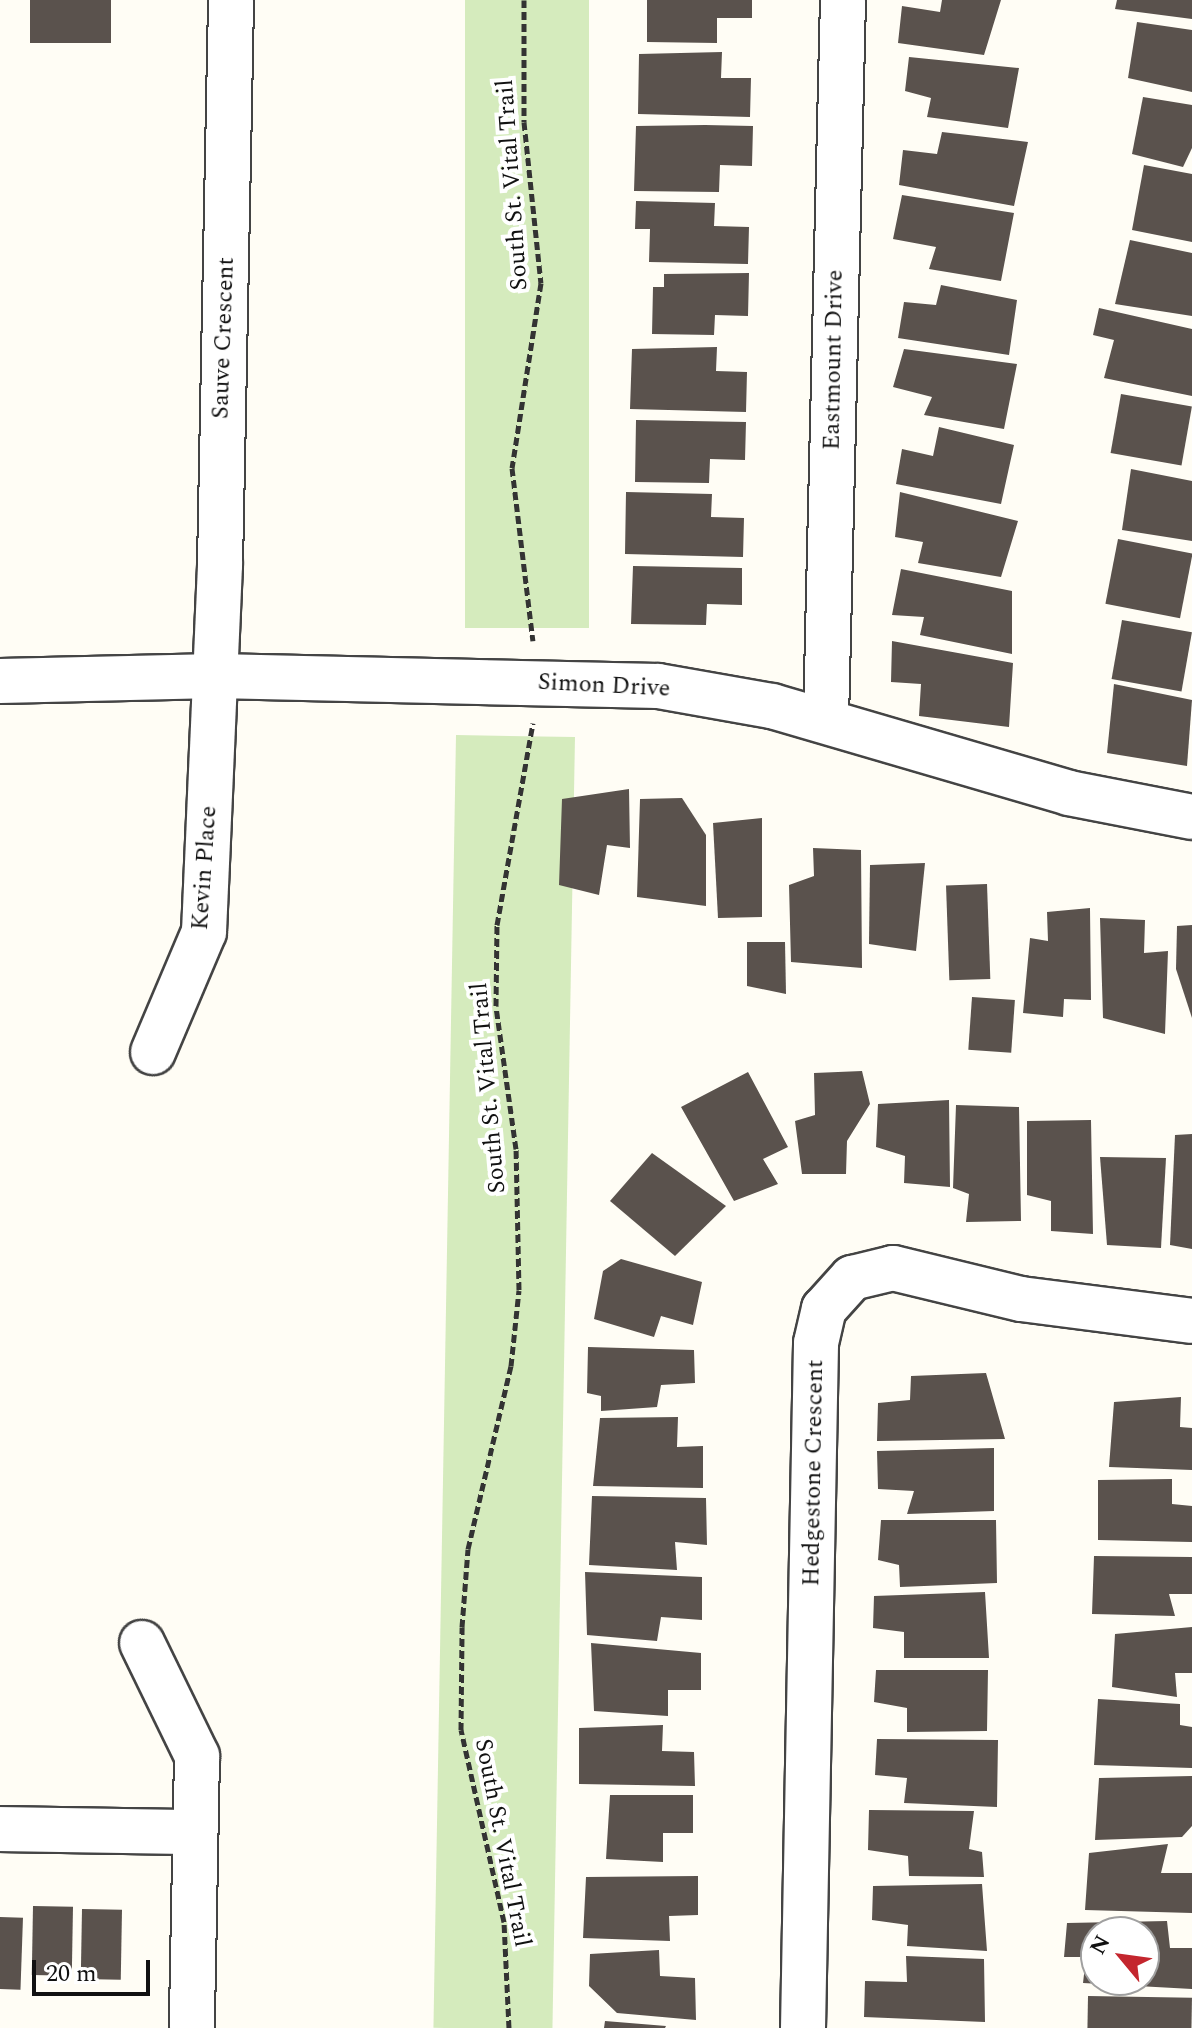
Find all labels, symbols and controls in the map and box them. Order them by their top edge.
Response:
street label: South St. Vital Trail [491,78,535,292]
street label: Sauve Crescent [207,257,241,419]
street label: Eastmount Drive [818,269,850,451]
street label: Simon Drive [537,668,671,704]
street label: Kevin Place [186,805,224,931]
street label: South St. Vital Trail [465,981,513,1195]
street label: Hedgestone Crescent [798,1359,830,1587]
street label: South St. Vital Trail [468,1736,536,1950]
north arrow [1080,1916,1160,1996]
text: N [1082,1929,1119,1961]
scale bar [36,1944,154,1994]
text: 20 m [46,1956,97,1992]

